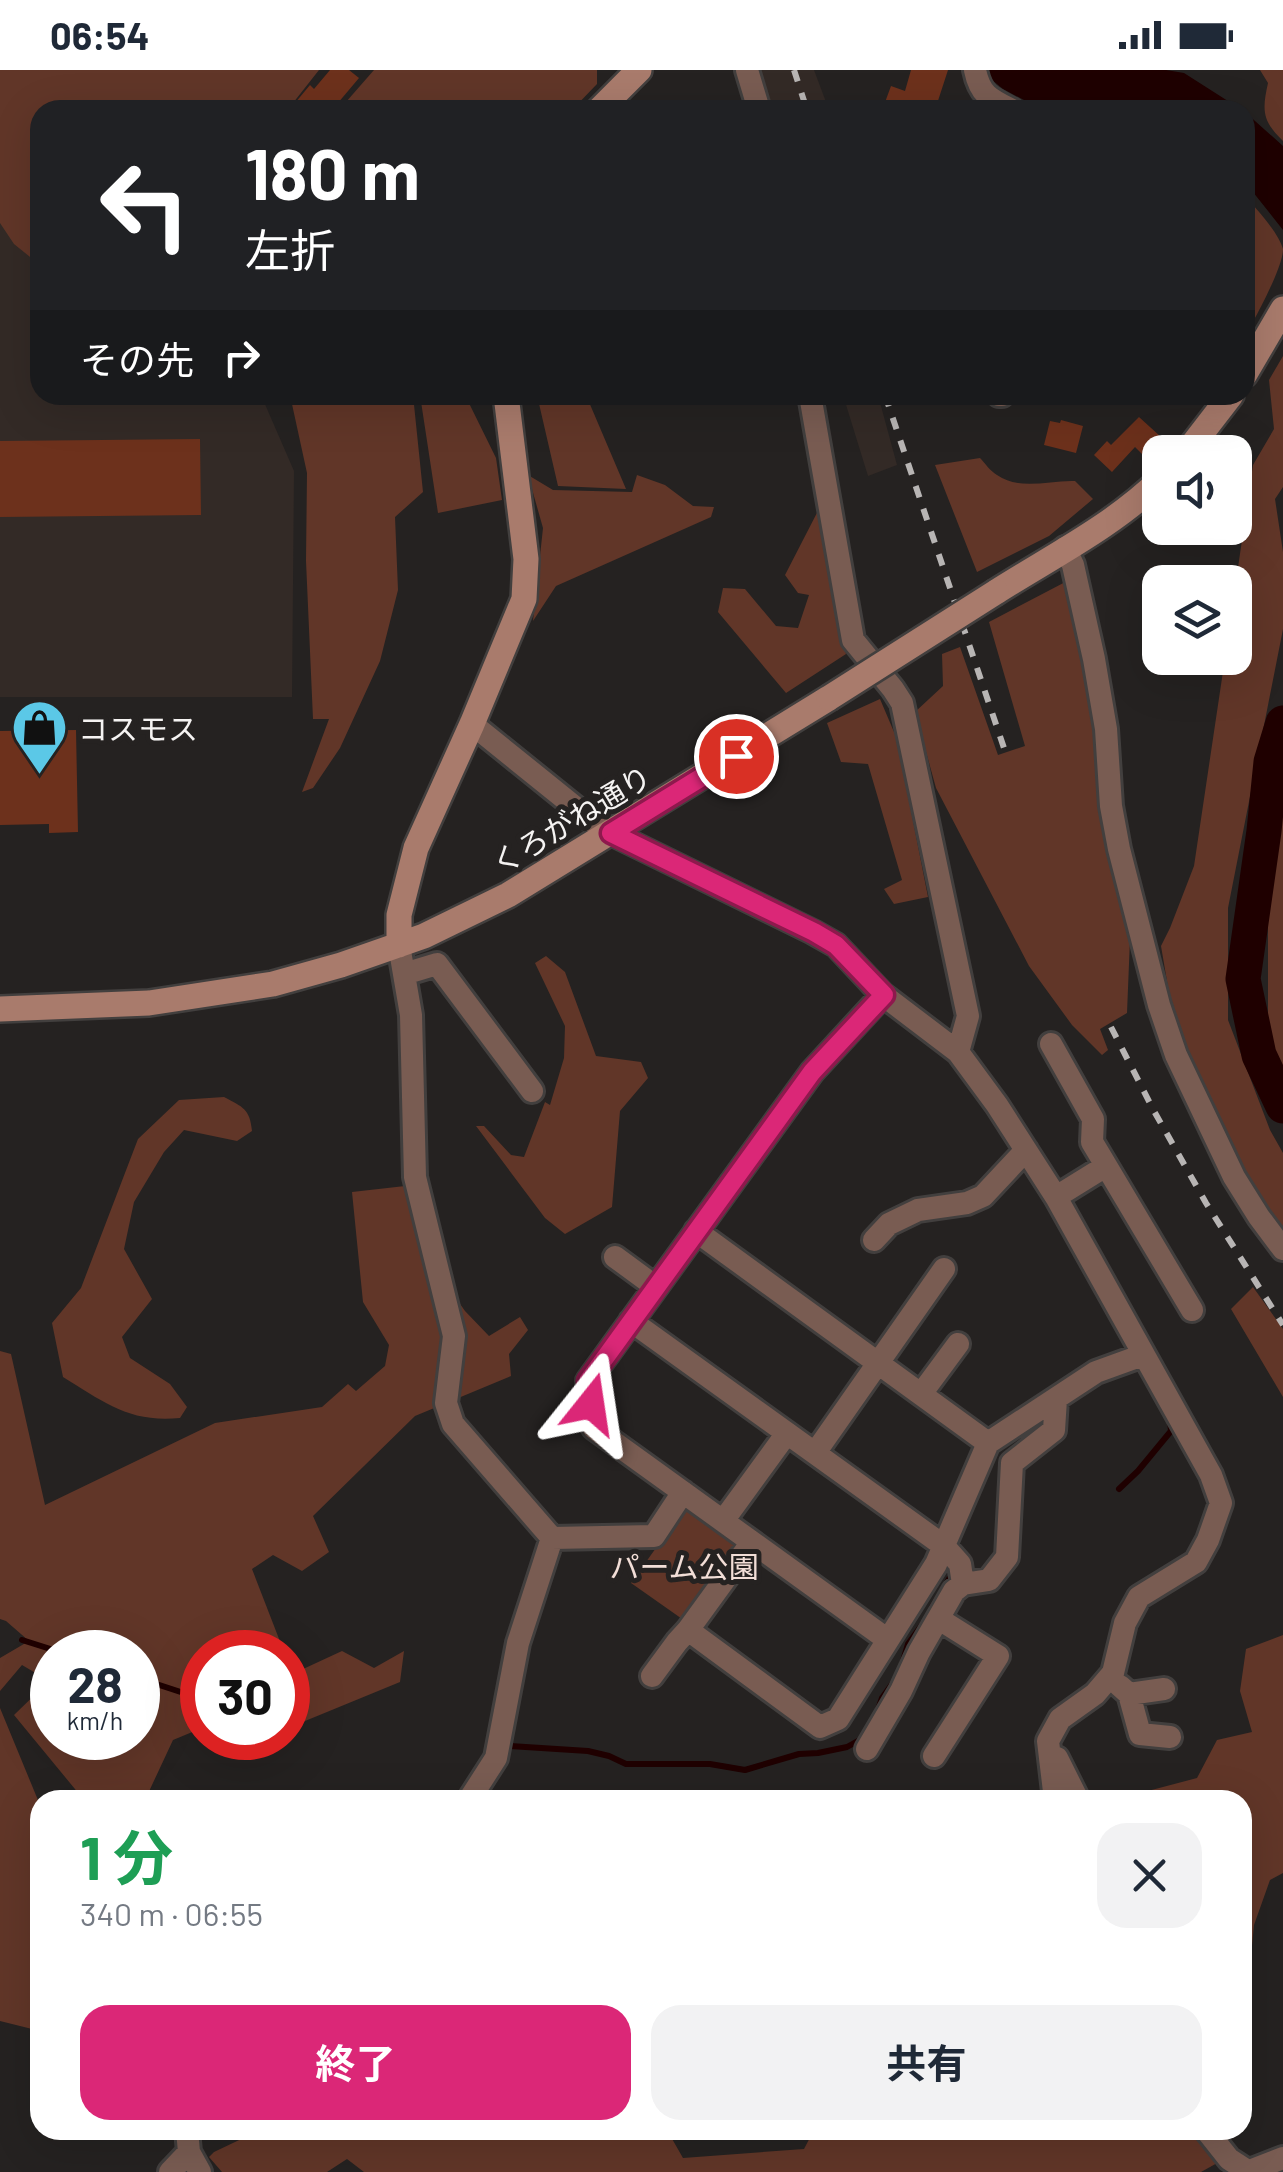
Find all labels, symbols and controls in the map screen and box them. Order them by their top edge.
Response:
text: 06:54 [50,12,149,58]
text: 180 m [245,130,420,214]
icon: left [80,140,210,270]
text: 左折 [245,222,335,276]
icon: right [214,330,269,385]
text: その先 [80,336,194,382]
map controls [1142,435,1252,675]
button: sound [1142,435,1252,545]
button: layers [1142,565,1252,675]
shop icon: コスモス [9,698,69,777]
place label: コスモス [78,710,198,746]
pin [694,714,779,799]
icon: arrive [709,729,764,784]
street label: くろがね通り [485,757,657,881]
position arrow [539,1352,643,1456]
park label: パーム公園 [609,1548,759,1584]
speed limit sign: 30 [180,1630,310,1760]
text: 28 [67,1653,123,1713]
text: km/h [67,1705,123,1735]
text: 1 分 [80,1820,173,1892]
button: close [1097,1823,1202,1928]
text: 340 m · 06:55 [80,1894,263,1932]
button: 終了 [80,2005,631,2120]
button: 共有 [651,2005,1202,2120]

